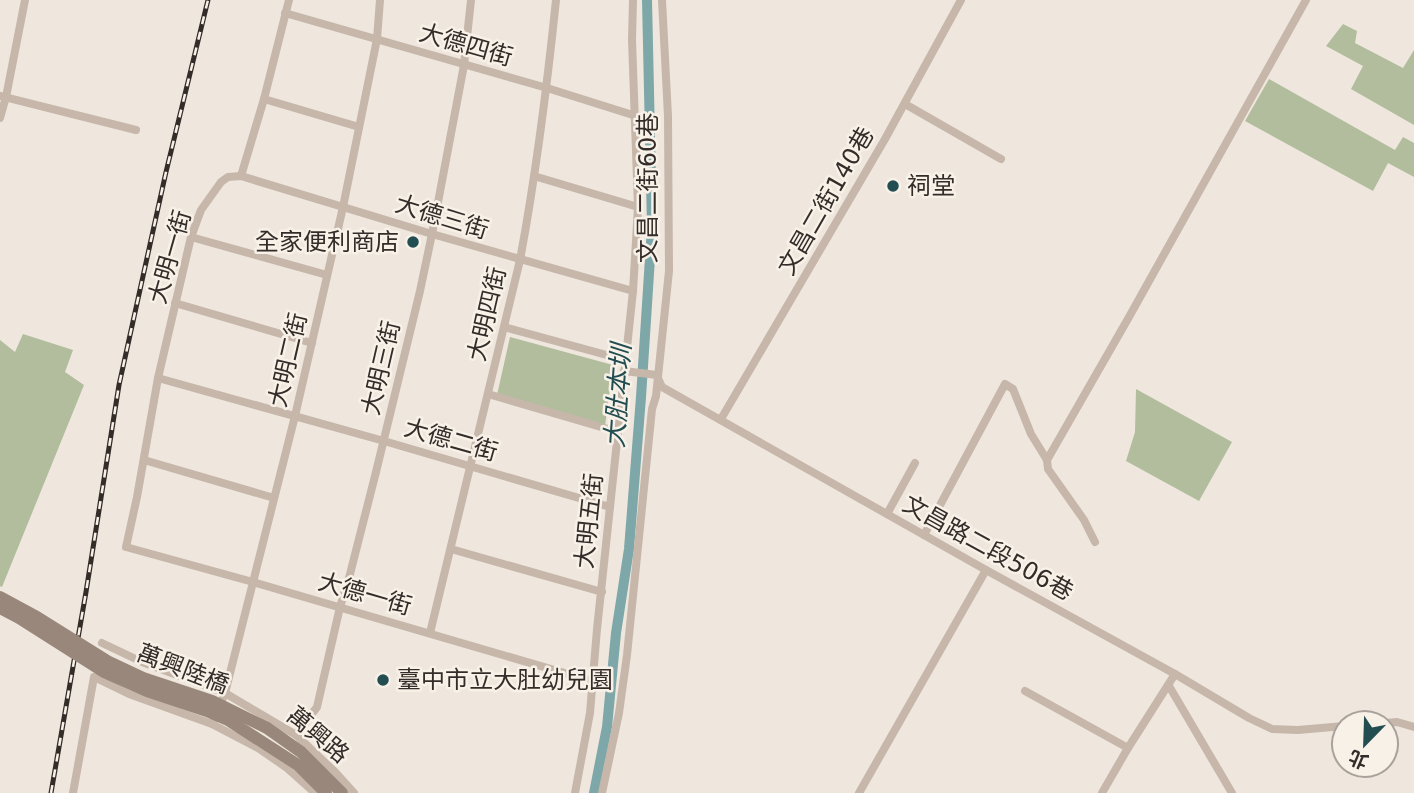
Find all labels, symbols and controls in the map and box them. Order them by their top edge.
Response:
street label: 大德四街 [416,18,516,72]
street label: 文昌二街60巷 [634,113,662,263]
street label: 文昌二街140巷 [772,122,880,280]
place label: 祠堂 [907,172,955,200]
marker: 祠堂 [885,178,901,194]
street label: 大德三街 [392,190,492,244]
street label: 大明一街 [143,207,197,307]
place label: 全家便利商店 [255,228,399,256]
marker: 全家便利商店 [405,234,421,250]
street label: 大明四街 [463,264,511,364]
street label: 大明二街 [264,310,312,410]
street label: 大明三街 [357,318,405,418]
water label: 大肚本圳 [599,339,637,449]
street label: 大德二街 [401,413,501,467]
street label: 大明五街 [570,472,608,570]
street label: 文昌路二段506巷 [898,490,1078,606]
street label: 大德一街 [315,567,415,621]
street label: 萬興陸橋 [133,639,233,699]
place label: 臺中市立大肚幼兒園 [397,666,613,694]
marker: 臺中市立大肚幼兒園 [375,672,391,688]
street label: 萬興路 [281,701,355,769]
north arrow [1330,709,1400,779]
text: 北 [1345,746,1371,773]

